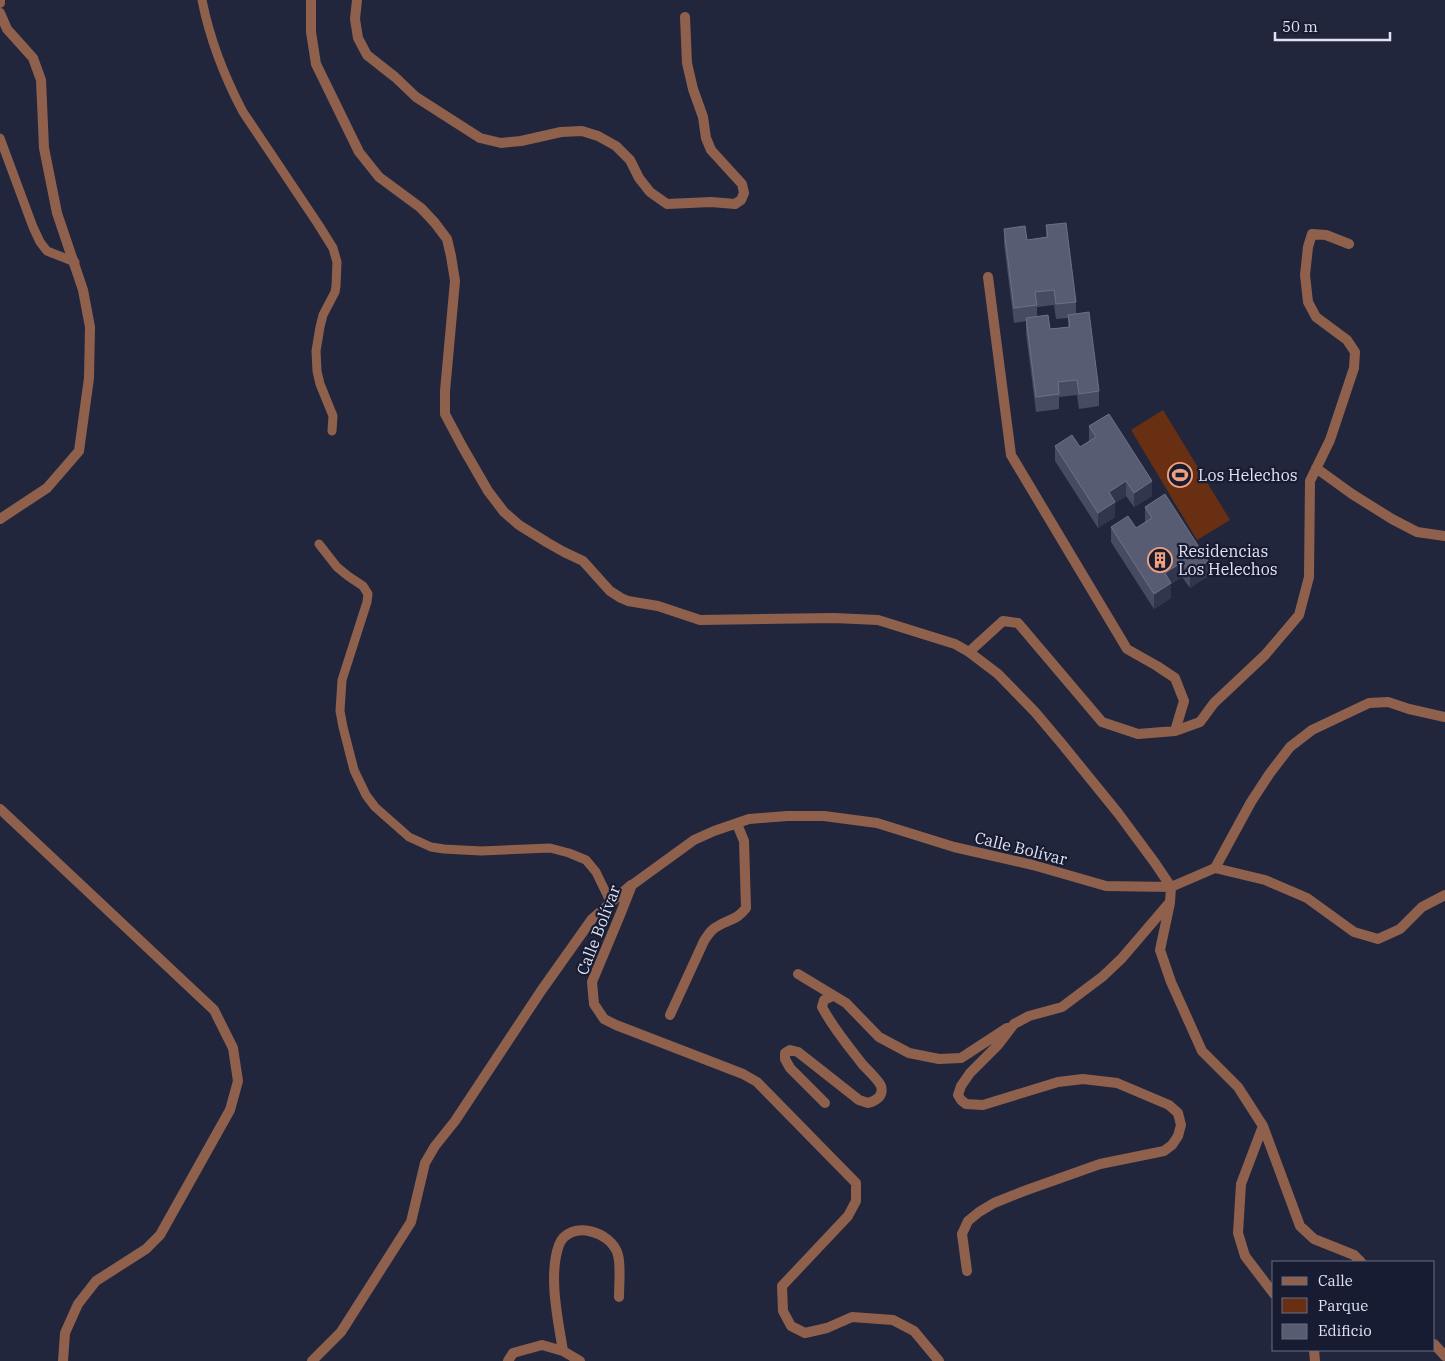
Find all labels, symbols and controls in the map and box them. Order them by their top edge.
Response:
scale bar [1275,10,1390,42]
text: 50 m [1282,17,1318,36]
sports icon: Los Helechos [1167,462,1193,488]
place label: Los Helechos [1198,465,1298,485]
place label: Residencias Los Helechos [1178,541,1278,579]
building icon: Residencias Los Helechos [1147,547,1173,573]
street label: Calle Bolívar [973,827,1069,869]
street label: Calle Bolívar [572,882,624,978]
legend [1272,1261,1435,1351]
text: Calle [1318,1271,1353,1290]
text: Parque [1318,1296,1368,1315]
text: Edificio [1318,1321,1372,1340]

